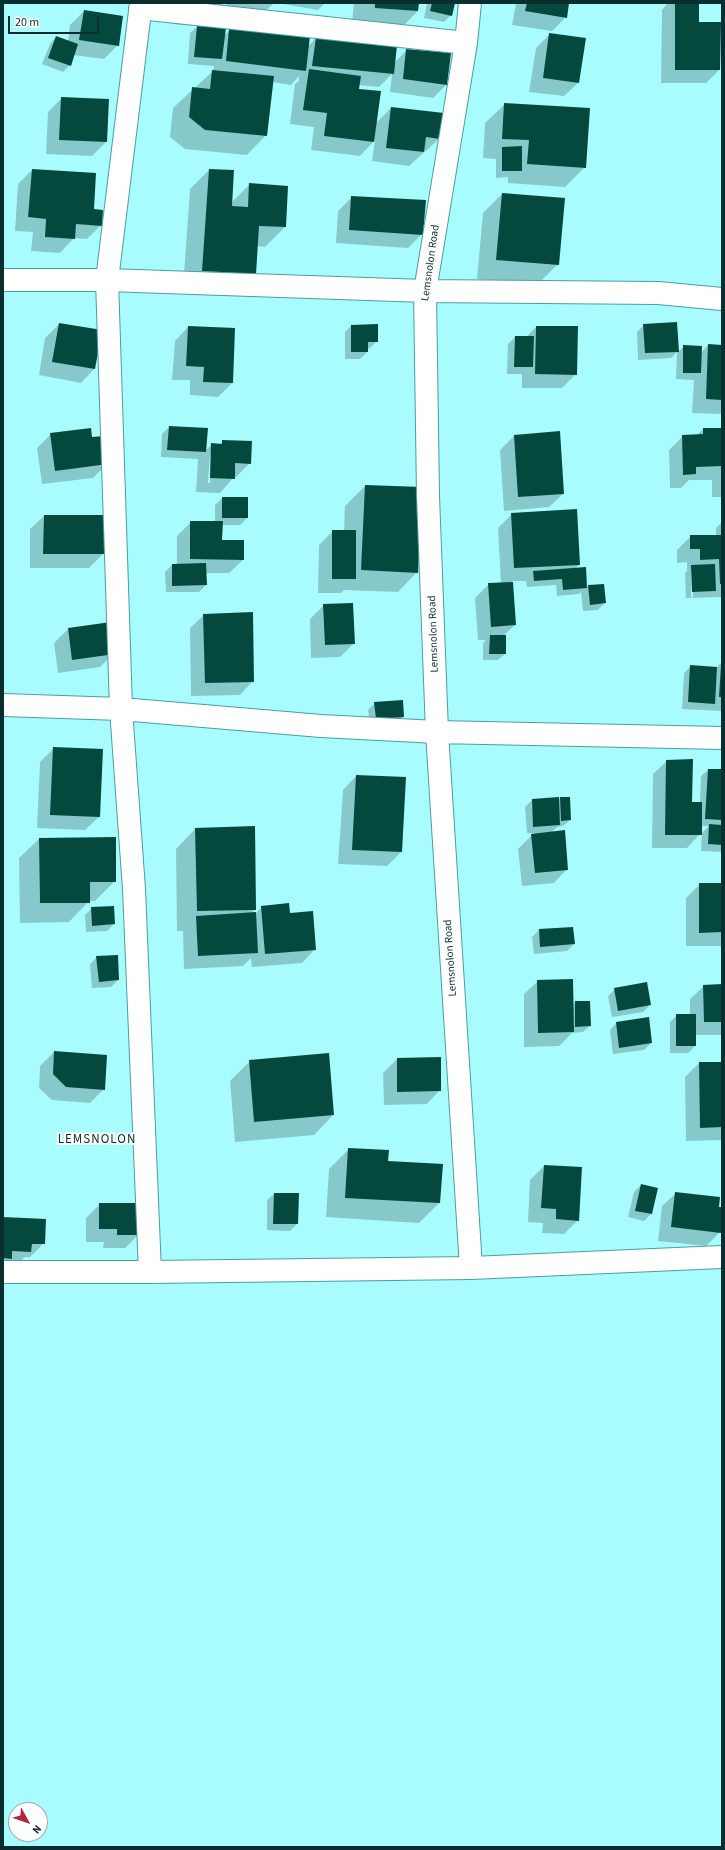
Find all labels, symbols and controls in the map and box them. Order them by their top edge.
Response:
scale bar [10,8,101,34]
text: 20 m [15,14,39,31]
street label: Lemsnolon Road [419,224,443,302]
street label: Lemsnolon Road [426,595,442,673]
street label: Lemsnolon Road [442,919,460,997]
district label: LEMSNOLON [58,1132,136,1148]
north arrow [8,1802,48,1842]
text: N [29,1822,45,1837]

